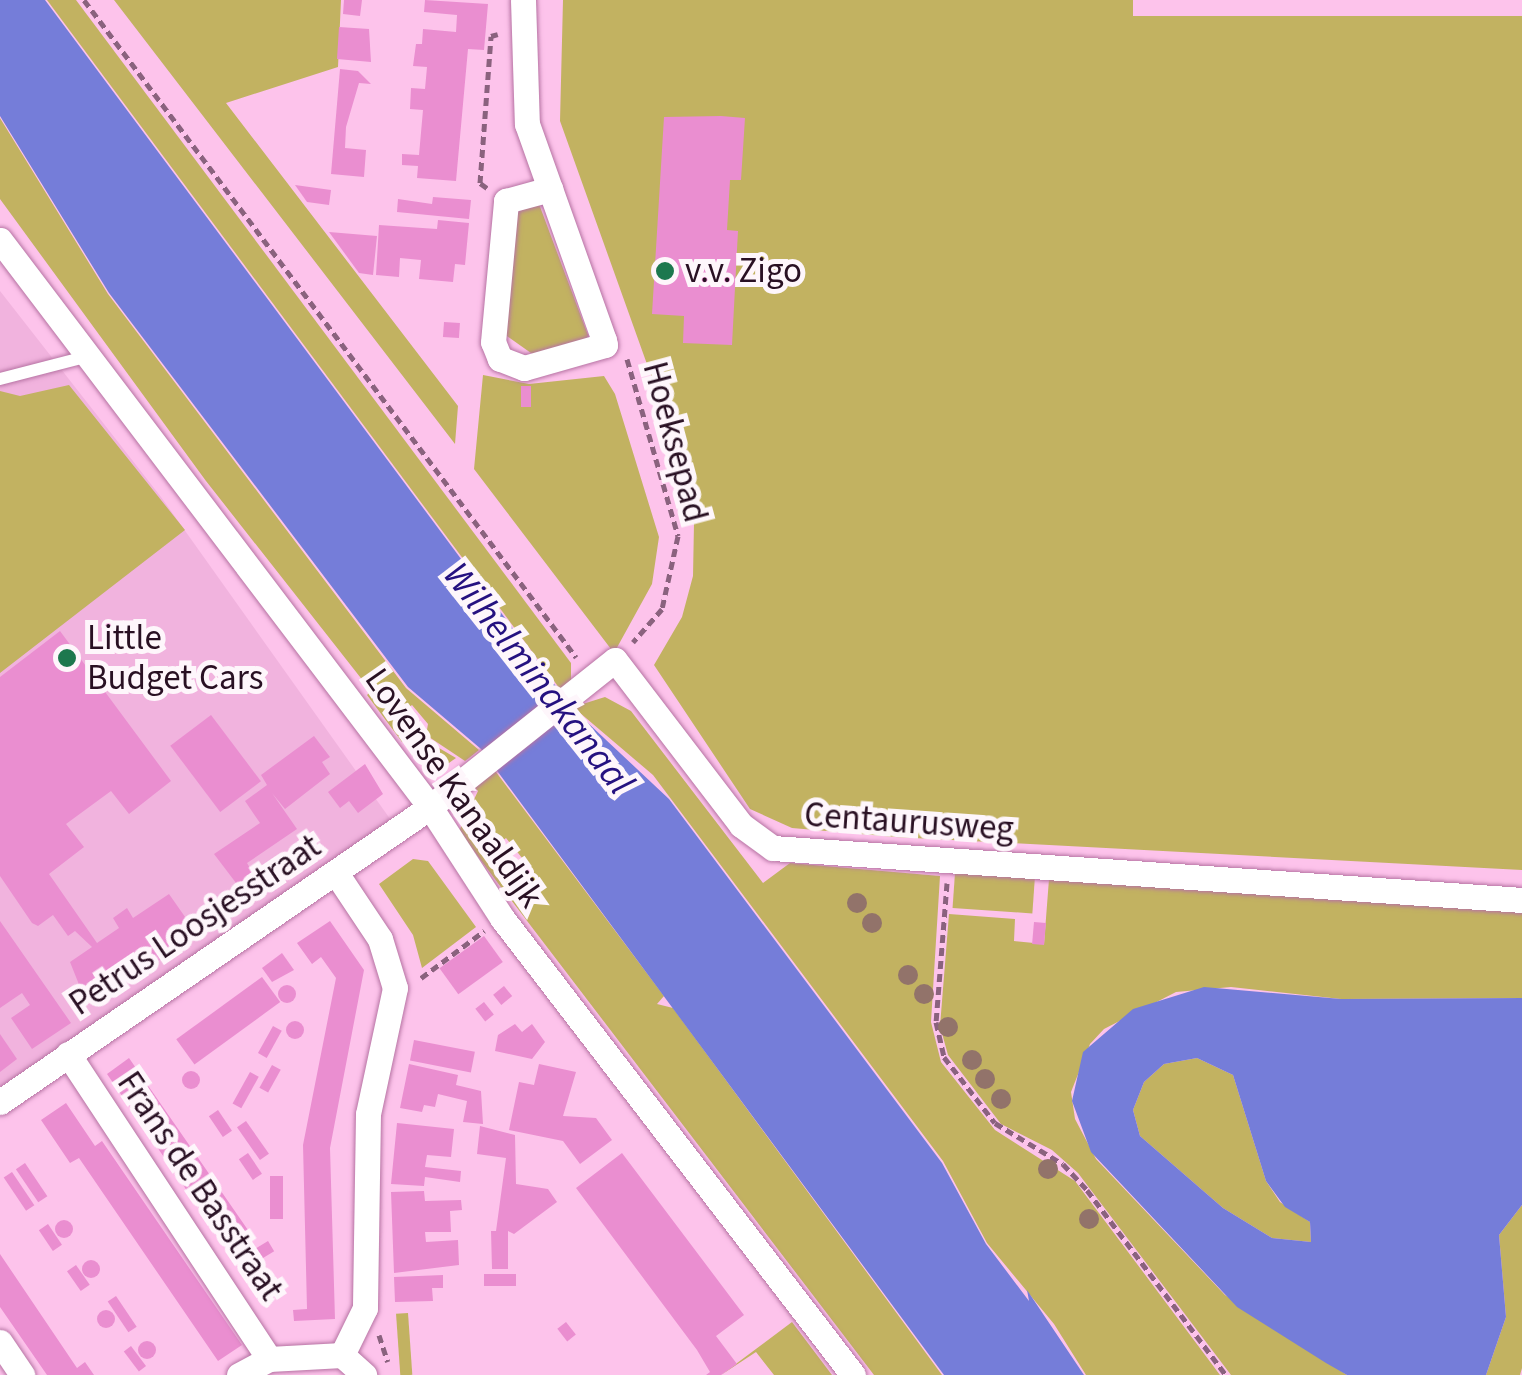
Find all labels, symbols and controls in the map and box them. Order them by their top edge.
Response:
place label: v.v. Zigo [685,250,802,292]
marker: v.v. Zigo [654,260,676,282]
street label: Hoeksepad [633,357,717,527]
water label: Wilhelminakanaal [433,554,643,804]
place label: Little Budget Cars [87,617,263,699]
marker: Little Budget Cars [56,647,78,669]
street label: Lovense Kanaaldijk [356,660,552,916]
street label: Centaurusweg [803,794,1015,850]
street label: Petrus Loosjesstraat [61,825,329,1025]
street label: Frans de Basstraat [108,1064,292,1308]

